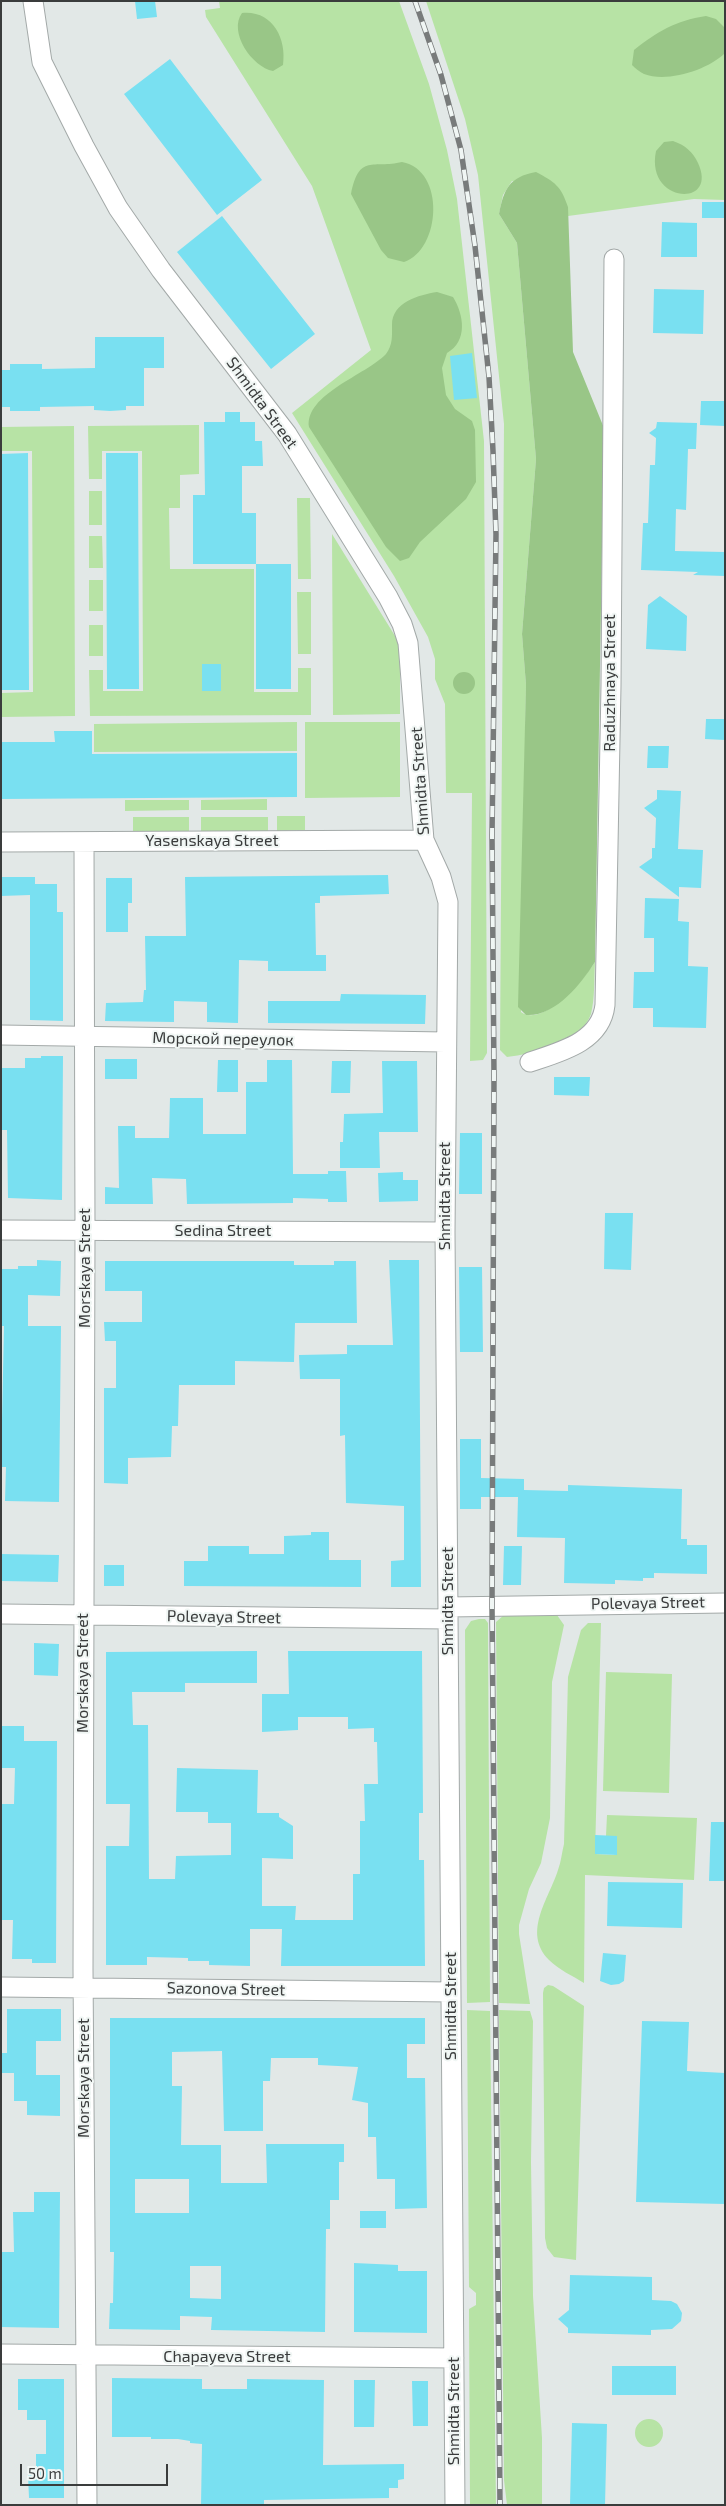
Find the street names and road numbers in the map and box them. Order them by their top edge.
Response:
street label: Shmidta Street [222,354,302,452]
street label: Raduzhnaya Street [600,614,620,752]
street label: Shmidta Street [407,726,433,836]
street label: Yasenskaya Street [145,831,279,851]
street label: Морской переулок [152,1028,294,1050]
street label: Shmidta Street [435,1142,455,1250]
street label: Morskaya Street [75,1208,95,1328]
street label: Sedina Street [175,1221,271,1241]
street label: Shmidta Street [438,1547,458,1655]
street label: Polevaya Street [591,1592,705,1614]
street label: Polevaya Street [167,1606,281,1628]
street label: Morskaya Street [73,1613,93,1733]
street label: Shmidta Street [441,1952,461,2060]
street label: Sazonova Street [167,1978,285,2000]
street label: Morskaya Street [74,2018,94,2138]
street label: Chapayeva Street [163,2347,291,2367]
street label: Shmidta Street [444,2357,464,2465]

